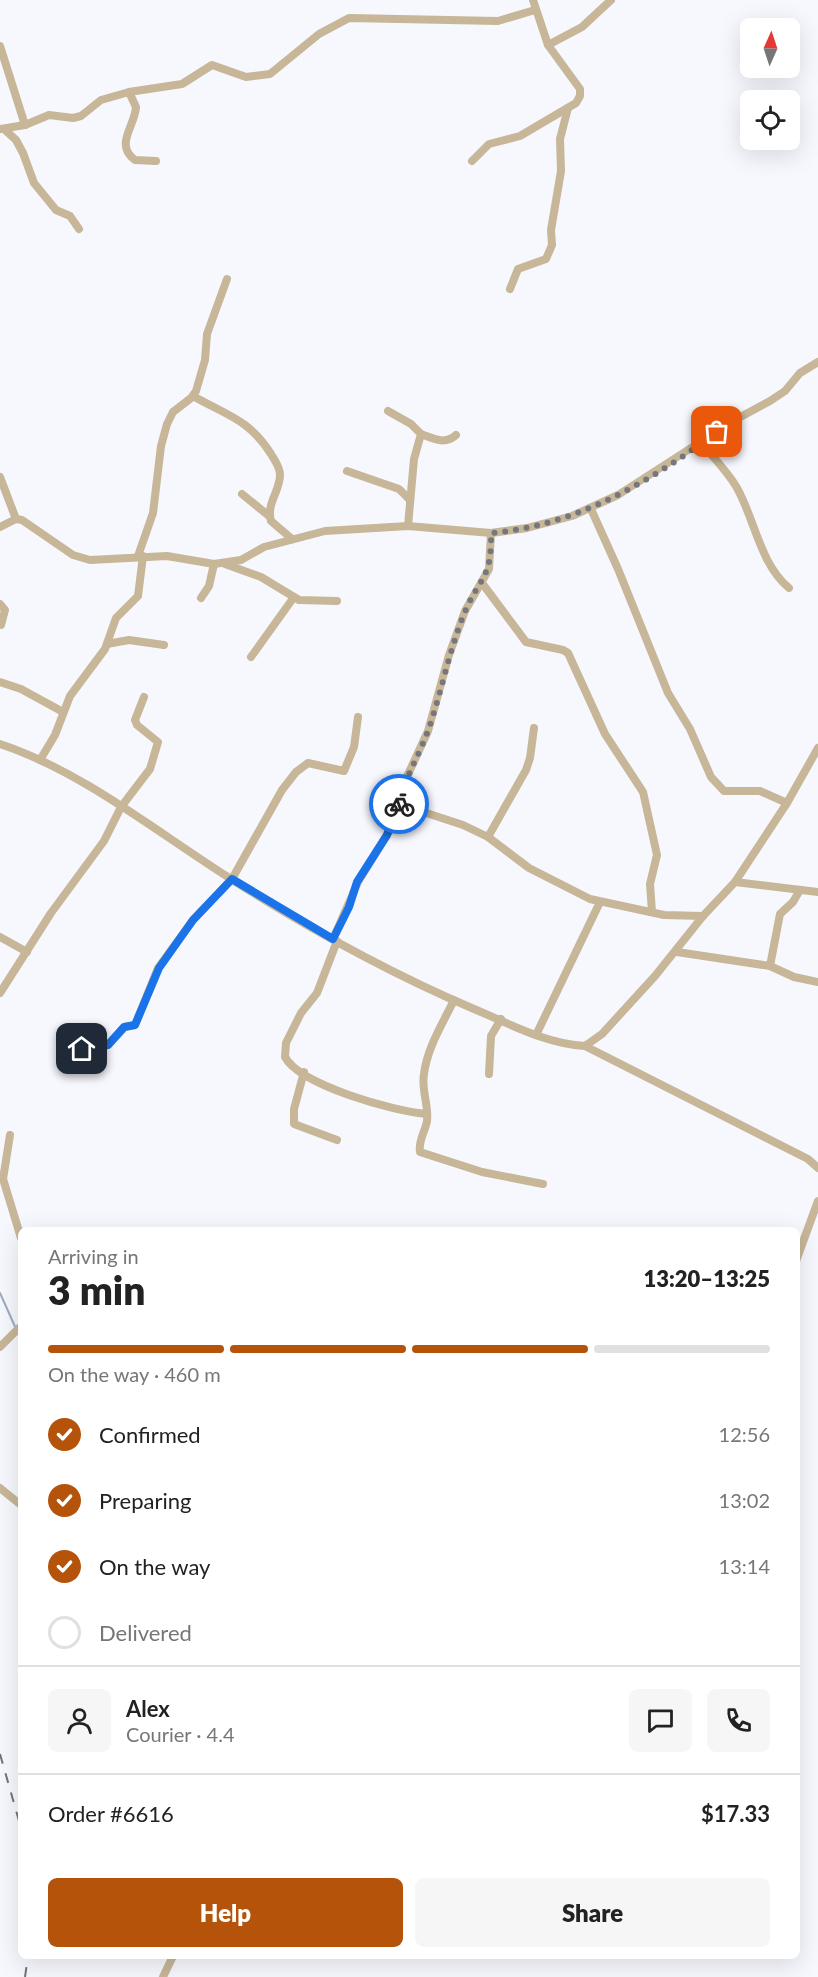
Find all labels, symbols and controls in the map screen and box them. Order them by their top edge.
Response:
north arrow [740,18,800,78]
map controls [740,18,800,150]
button: locate [740,90,800,150]
pin [691,406,742,457]
icon: bag [700,415,733,448]
courier [369,774,429,834]
icon: bike [383,788,416,821]
pin [56,1023,107,1074]
icon: home [65,1032,98,1065]
text: Arriving in [48,1244,139,1268]
text: 13:20–13:25 [644,1265,770,1292]
text: 3 min [48,1267,145,1313]
text: On the way · 460 m [48,1362,221,1386]
icon: check [48,1418,81,1451]
text: Confirmed [99,1421,201,1448]
text: 12:56 [719,1422,770,1446]
icon: check [48,1484,81,1517]
text: Preparing [99,1487,191,1514]
text: 13:02 [719,1488,770,1512]
icon: check [48,1550,81,1583]
text: On the way [99,1553,210,1580]
text: 13:14 [719,1554,770,1578]
text: Delivered [99,1619,192,1646]
button: person [48,1689,111,1752]
button: chat [629,1689,692,1752]
button: phone [707,1689,770,1752]
text: Alex [126,1695,170,1722]
text: Courier · 4.4 [126,1722,235,1746]
text: Order #6616 [48,1800,174,1827]
text: $17.33 [701,1800,770,1827]
button: Help [48,1878,403,1947]
button: Share [415,1878,770,1947]

